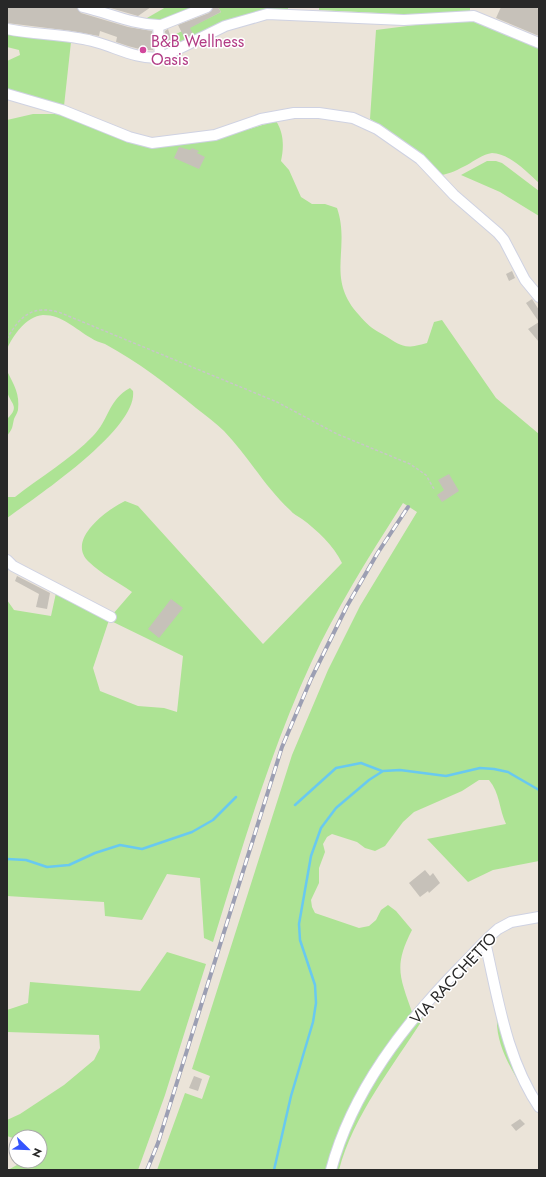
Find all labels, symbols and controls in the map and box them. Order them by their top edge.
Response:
place label: B&B Wellness Oasis [151,30,244,71]
marker: B&B Wellness Oasis [138,45,148,55]
street label: VIA RACCHETTO [405,927,502,1029]
north arrow [8,1129,48,1169]
text: N [28,1146,46,1160]

